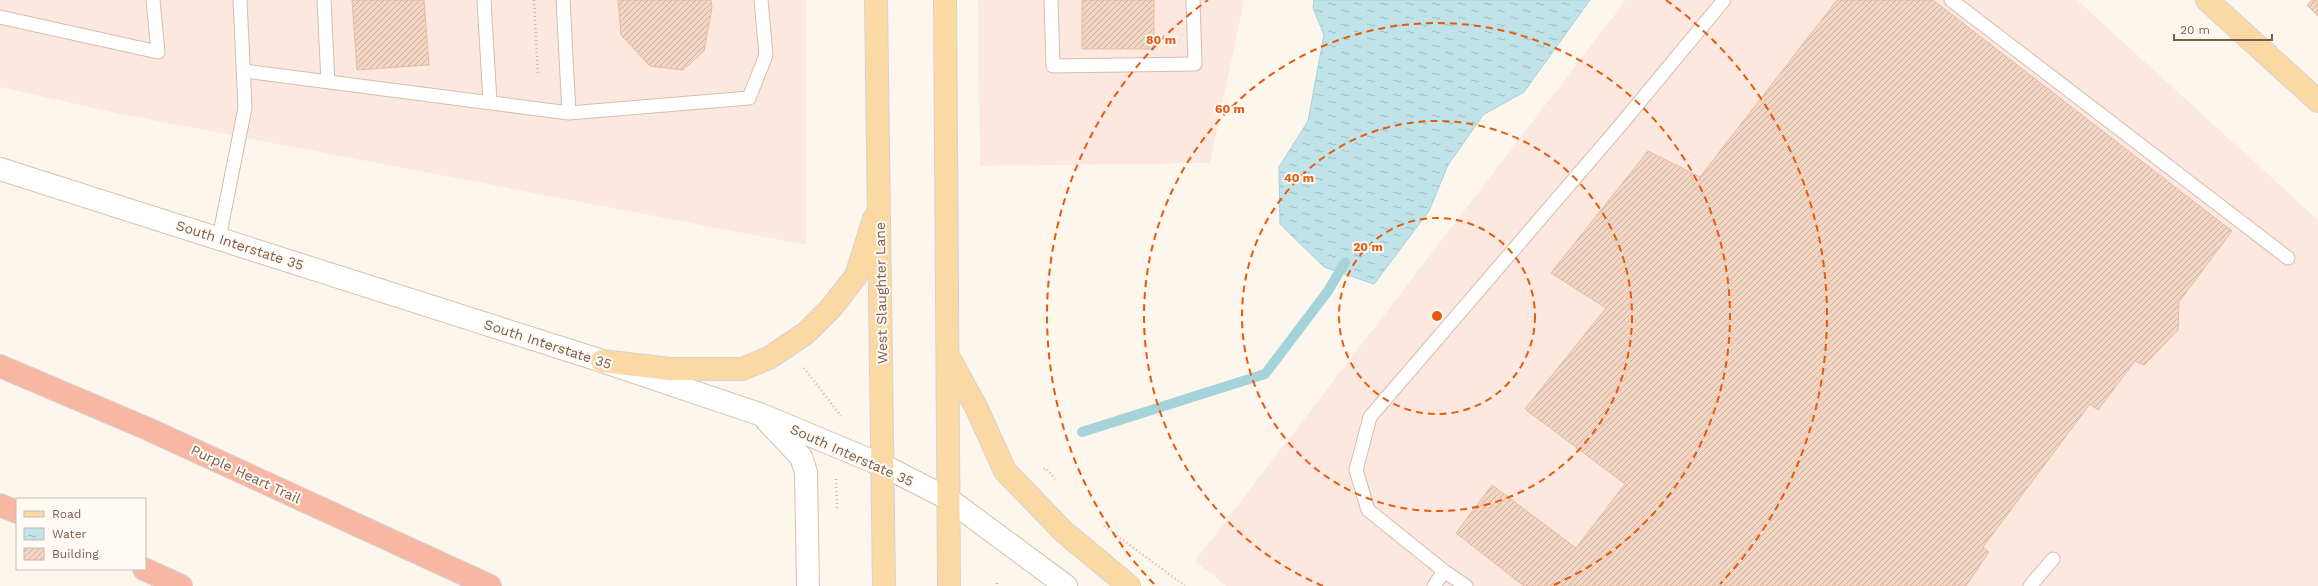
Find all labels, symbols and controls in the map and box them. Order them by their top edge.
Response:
scale bar [2174,16,2272,42]
text: 20 m [2180,23,2210,37]
text: 80 m [1146,33,1176,47]
text: 60 m [1215,102,1245,116]
text: 40 m [1284,171,1314,185]
street label: South Interstate 35 [174,217,306,273]
street label: West Slaughter Lane [872,222,890,364]
text: 20 m [1353,240,1383,254]
centre of rings [1430,309,1444,323]
street label: South Interstate 35 [482,316,614,372]
street label: South Interstate 35 [788,421,916,489]
street label: Purple Heart Trail [188,442,304,507]
legend [16,498,146,570]
text: Road [52,507,81,521]
text: Water [52,527,87,541]
text: Building [52,547,99,561]

